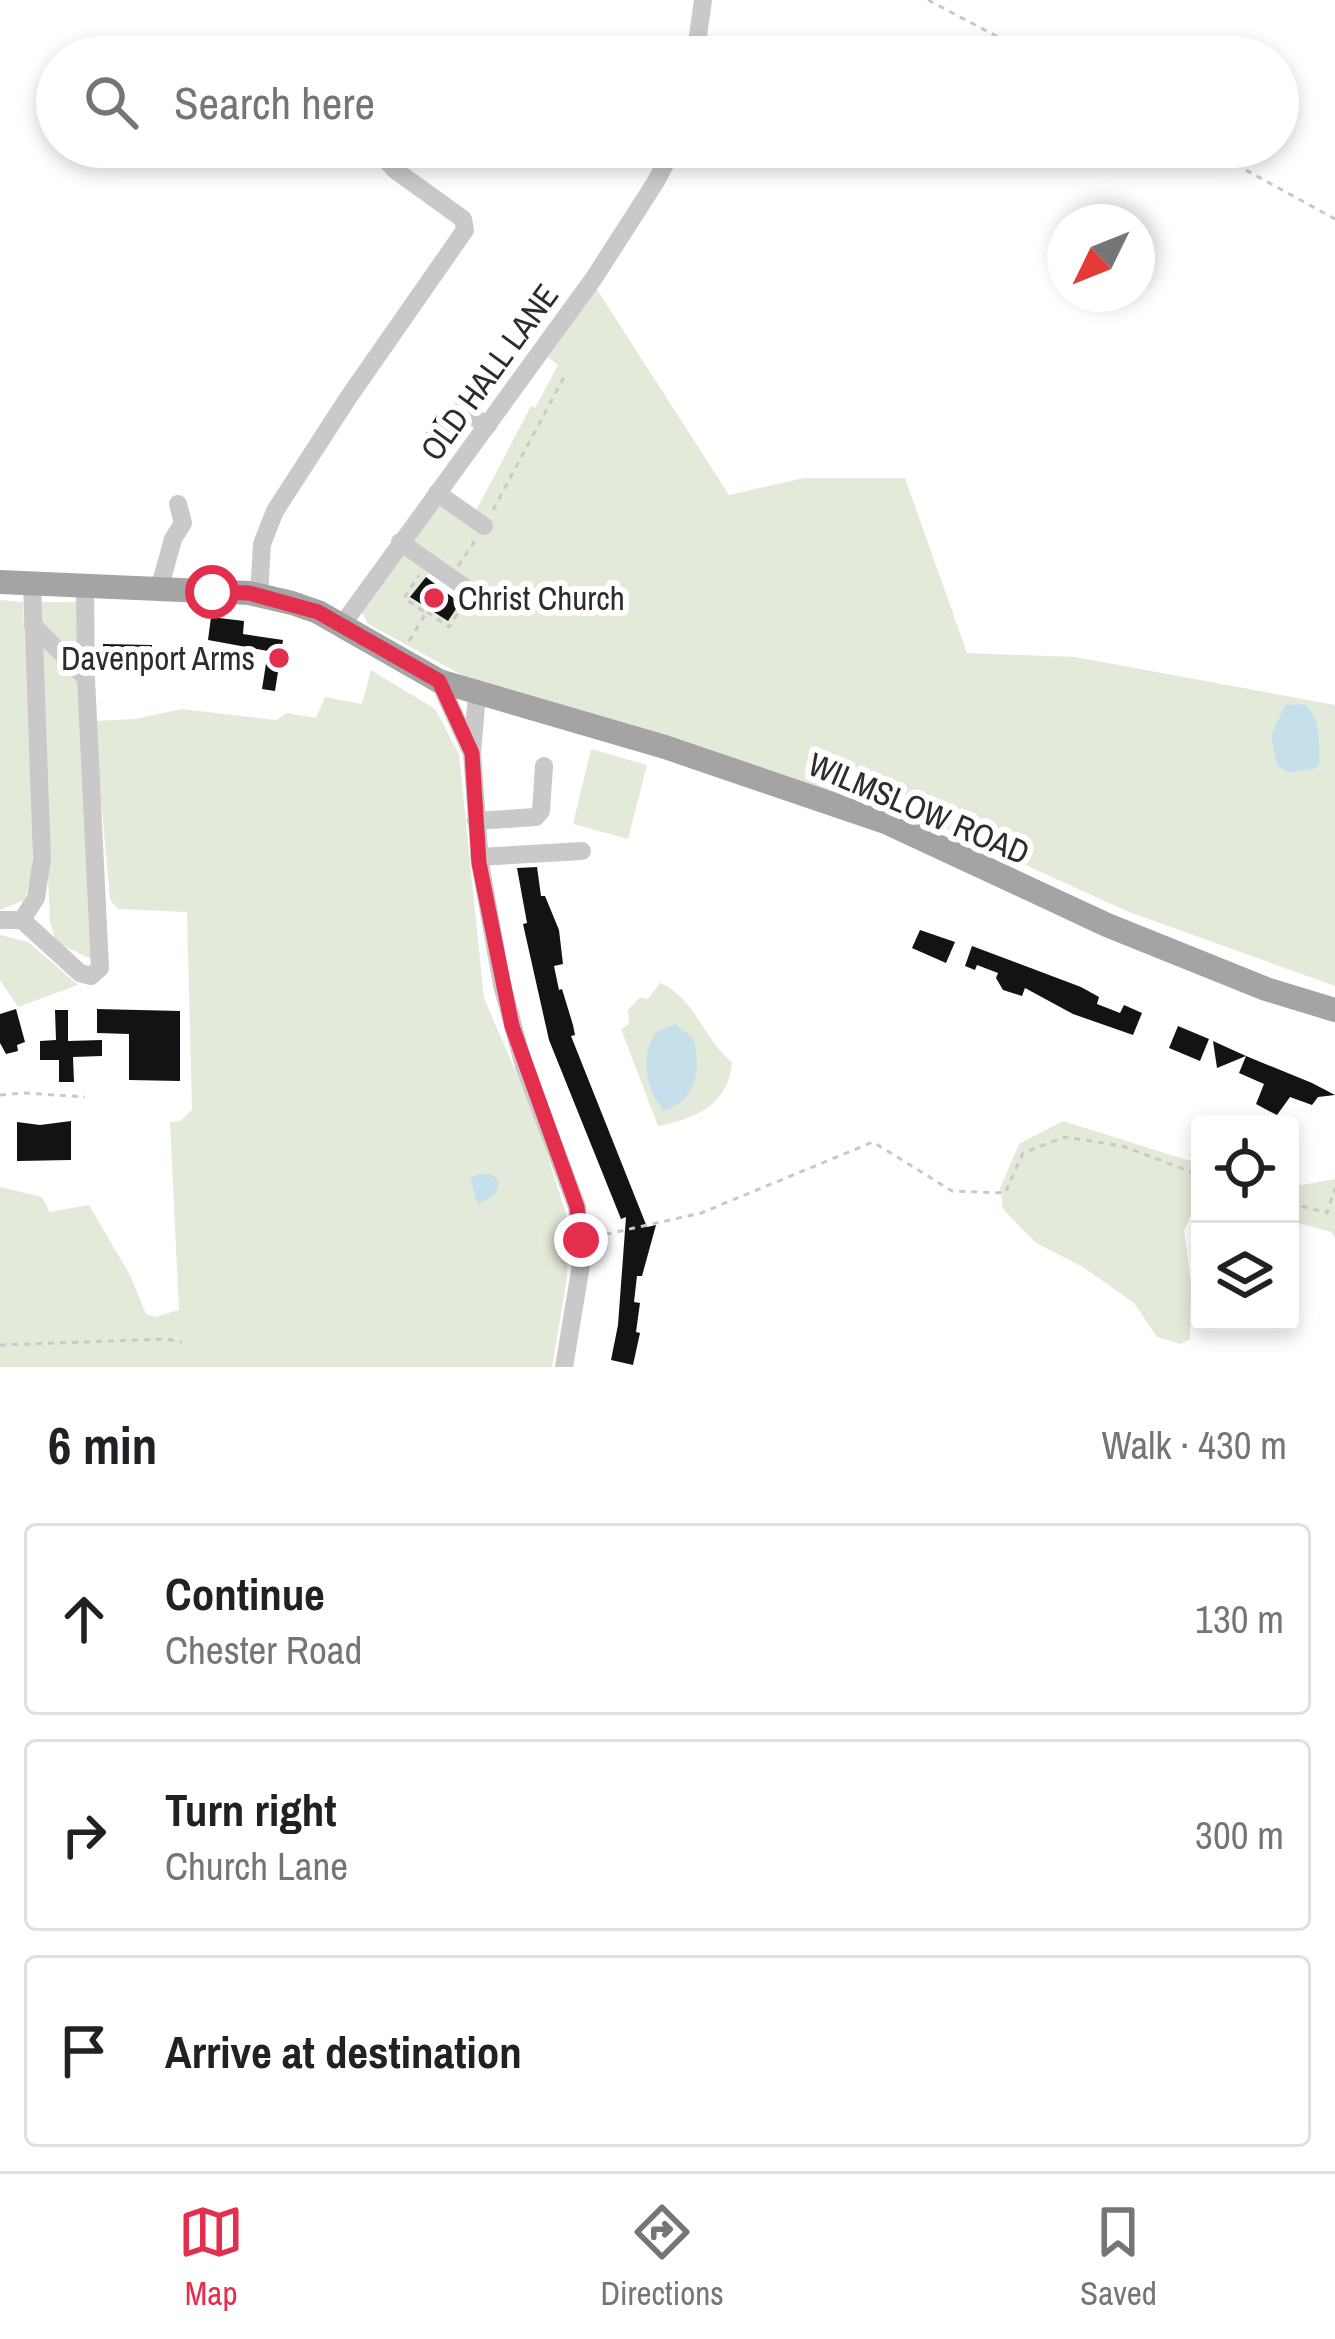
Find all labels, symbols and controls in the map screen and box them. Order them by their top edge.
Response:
search box [36,36,1299,168]
icon: search [78,69,144,135]
text: Search here [174,72,375,133]
north arrow [1047,204,1155,312]
street label: OLD HALL LANE [410,275,568,469]
route start [185,565,239,619]
place label: Christ Church [458,576,625,620]
marker: Christ Church [421,585,447,611]
place label: Davenport Arms [61,636,255,680]
marker: Davenport Arms [266,645,292,671]
street label: WILMSLOW ROAD [802,742,1036,874]
map controls [1191,1115,1299,1331]
button: locate [1191,1115,1299,1223]
route end [554,1213,608,1267]
button: layers [1191,1223,1299,1331]
text: 6 min [48,1411,157,1480]
text: Walk · 430 m [1102,1419,1287,1471]
text: Continue [165,1563,325,1624]
icon: ahead [51,1586,117,1652]
text: 130 m [1195,1593,1284,1645]
text: Chester Road [165,1624,362,1676]
text: Turn right [165,1779,337,1840]
icon: right [51,1802,117,1868]
text: 300 m [1195,1809,1284,1861]
text: Church Lane [165,1840,348,1892]
icon: arrive [51,2018,117,2084]
text: Arrive at destination [165,2021,522,2082]
tab: Map [178,2199,244,2315]
tab: Directions [600,2199,724,2315]
tab: Saved [1080,2199,1157,2315]

